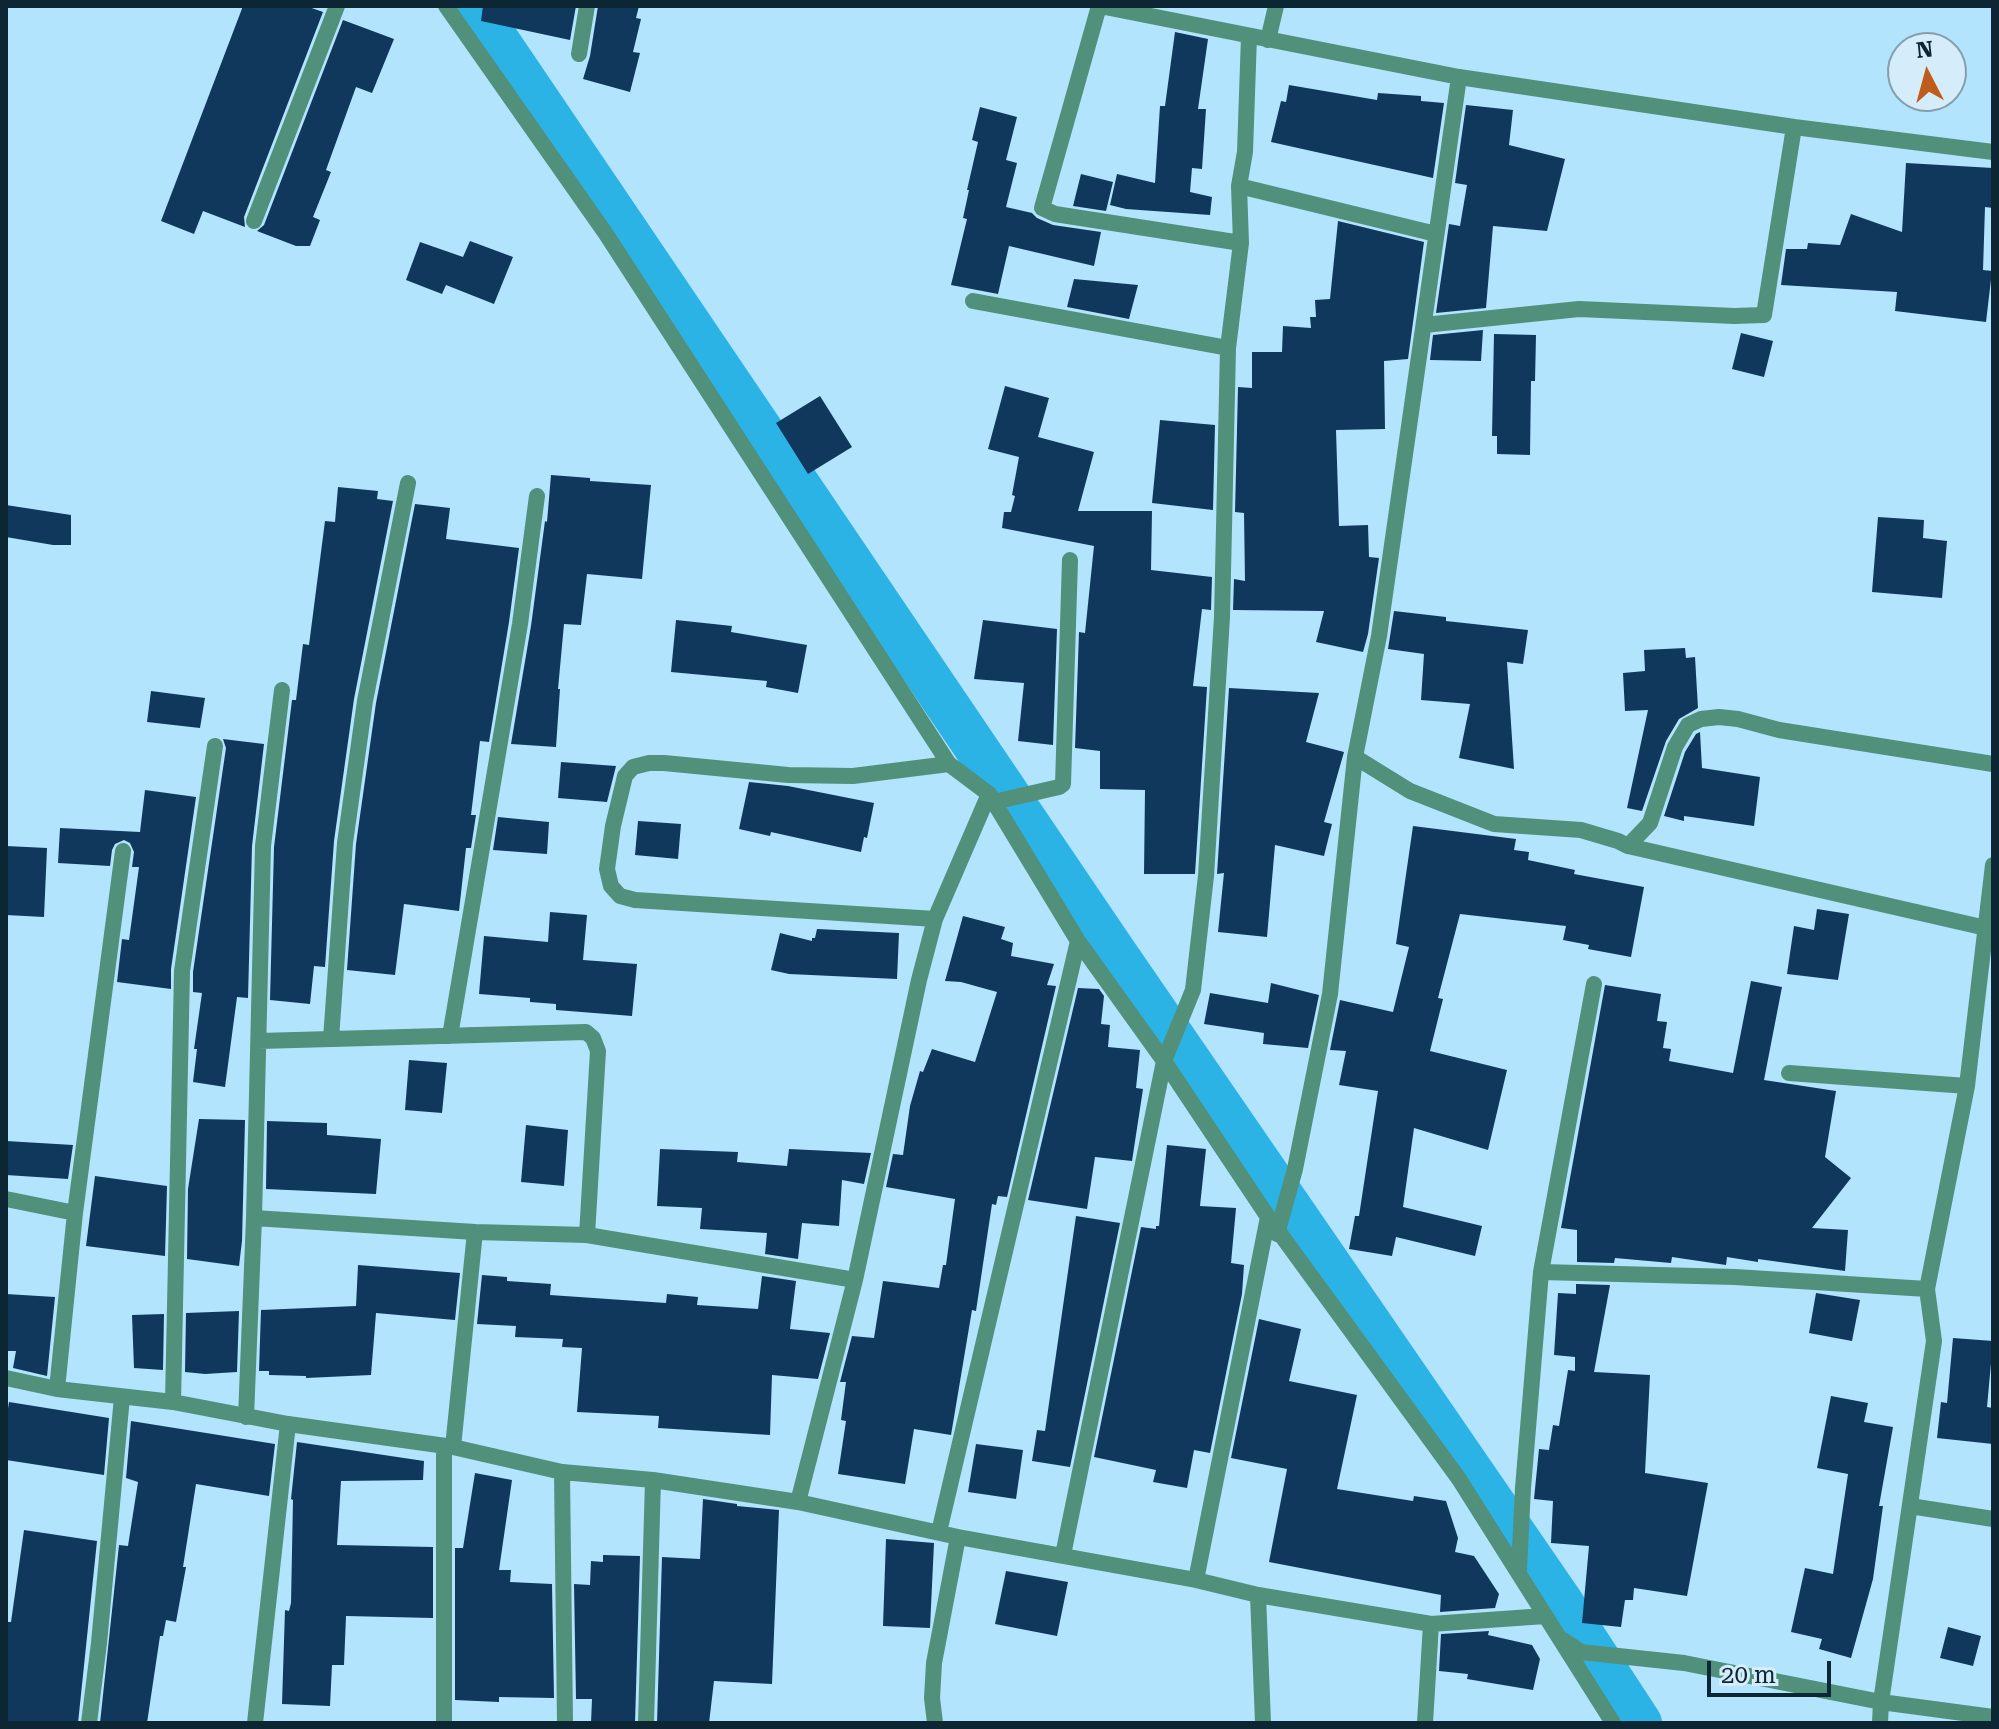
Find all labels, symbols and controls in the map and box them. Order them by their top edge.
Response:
north arrow [1887,32,1967,112]
text: N [1915,36,1934,63]
scale bar [1711,1645,1835,1695]
text: 20 m [1721,1661,1776,1689]

